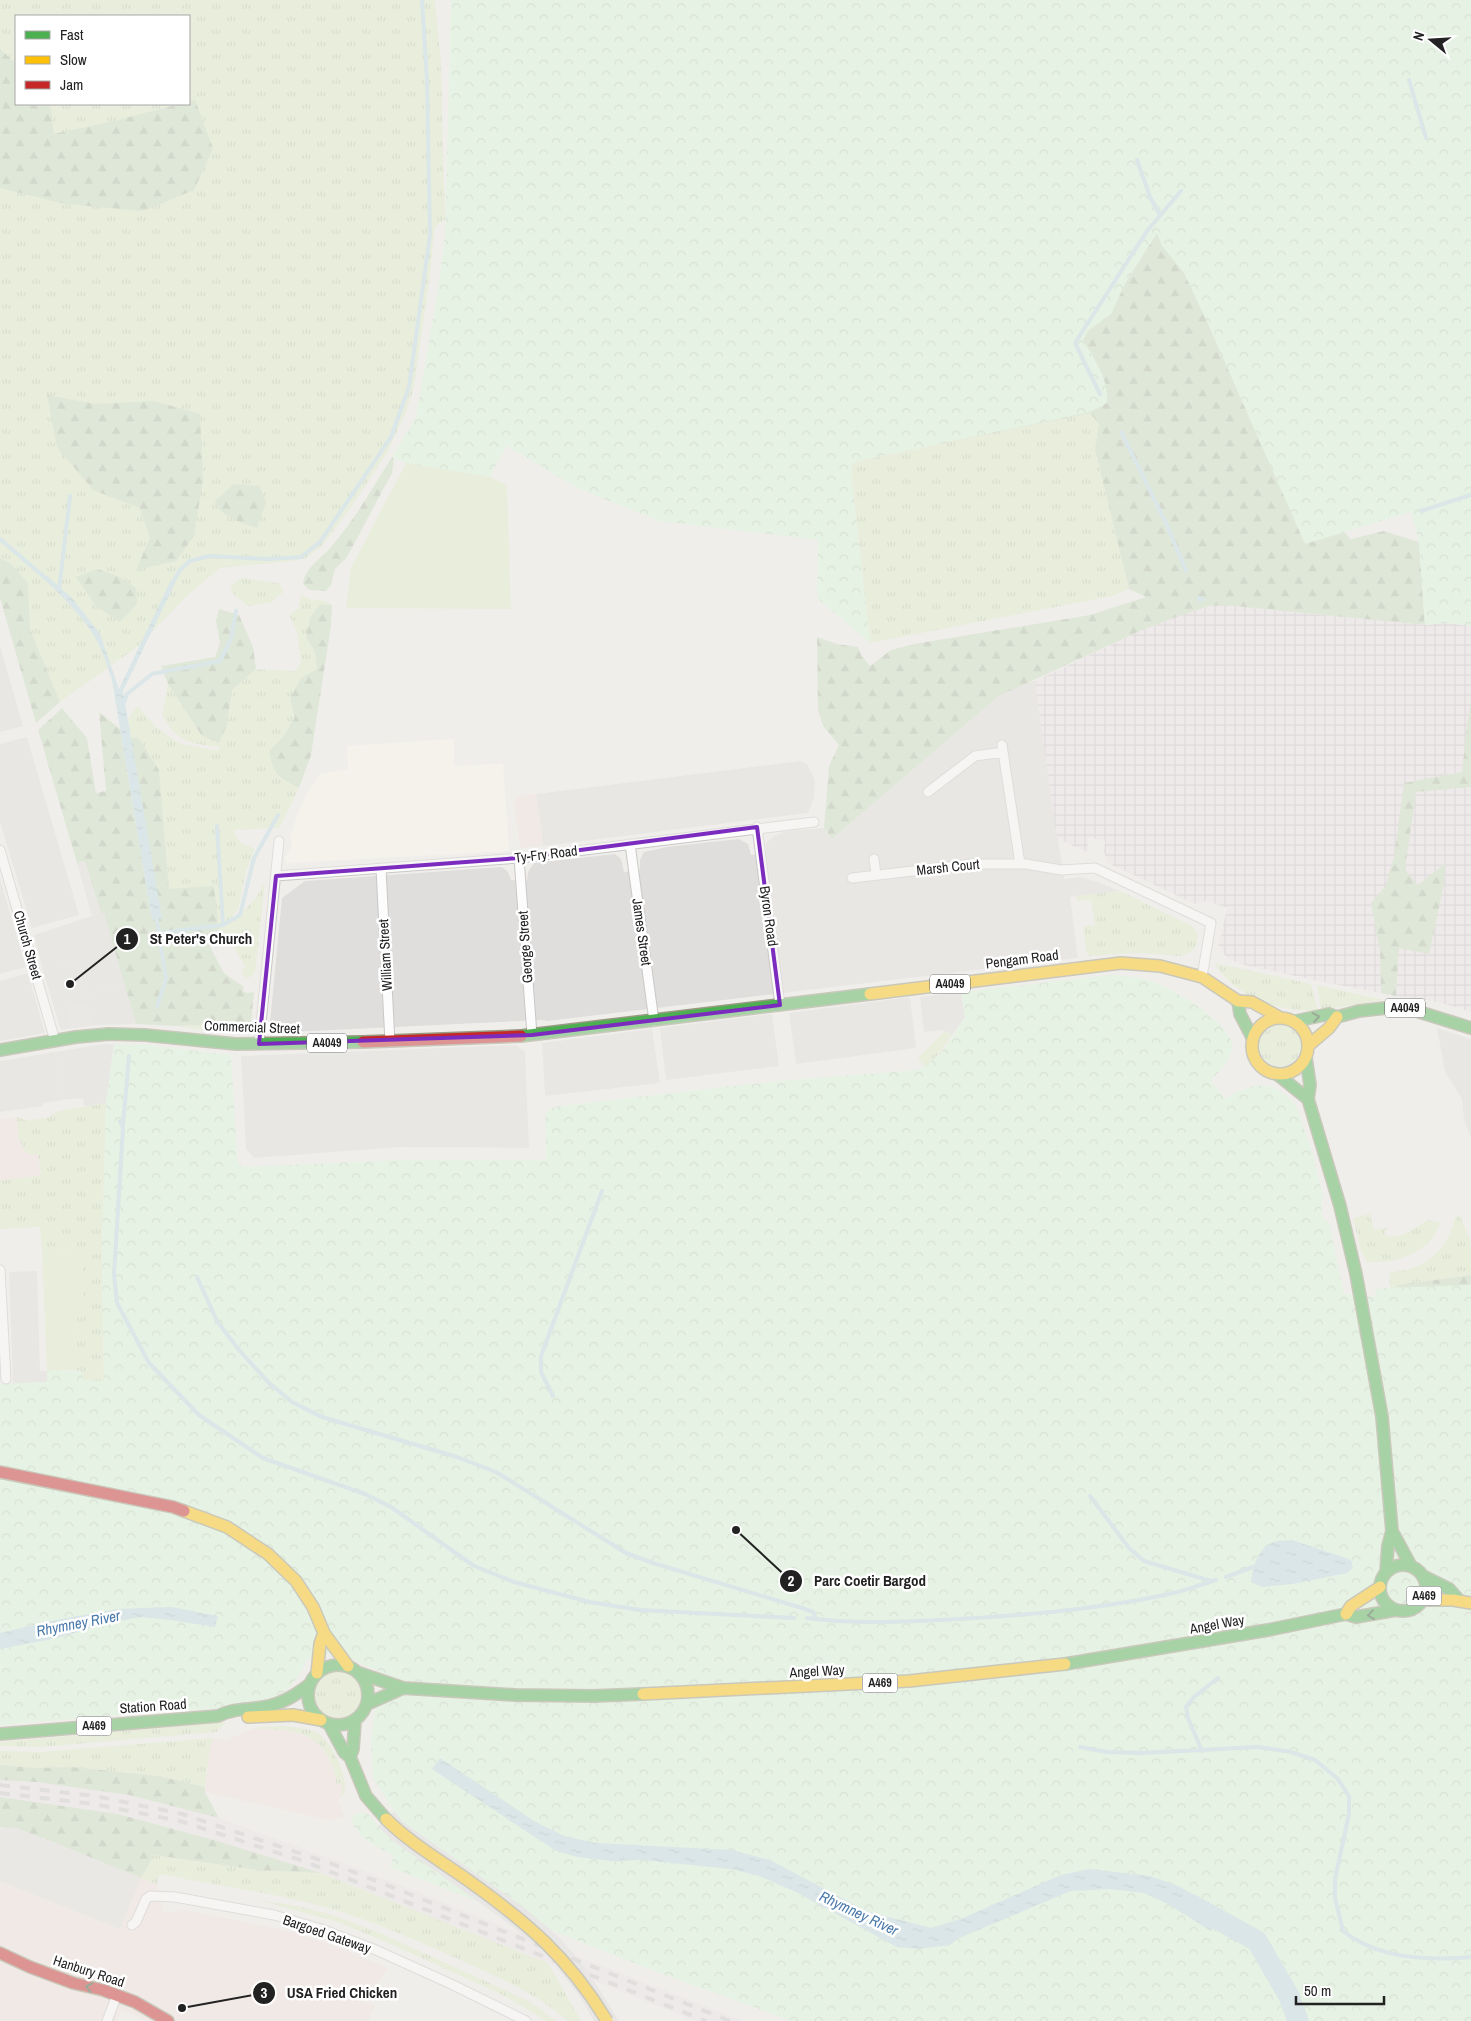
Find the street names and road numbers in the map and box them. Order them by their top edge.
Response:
street label: Ty-Fry Road [514,841,578,867]
street label: Marsh Court [916,855,980,879]
street label: Byron Road [756,885,782,947]
street label: James Street [628,897,656,967]
street label: Church Street [10,908,46,982]
street label: George Street [514,910,536,984]
street label: William Street [374,919,396,991]
street label: Pengam Road [984,946,1060,972]
road number: A4049 [930,974,970,994]
road number: A4049 [1385,998,1425,1018]
street label: Commercial Street [204,1016,300,1038]
road number: A4049 [307,1034,347,1052]
road number: A469 [1406,1586,1442,1605]
street label: Angel Way [1187,1610,1246,1638]
street label: Angel Way [788,1661,845,1681]
road number: A469 [862,1674,898,1692]
street label: Station Road [119,1695,187,1717]
road number: A469 [76,1716,112,1735]
street label: Bargoed Gateway [281,1911,374,1958]
street label: Hanbury Road [51,1951,127,1991]

